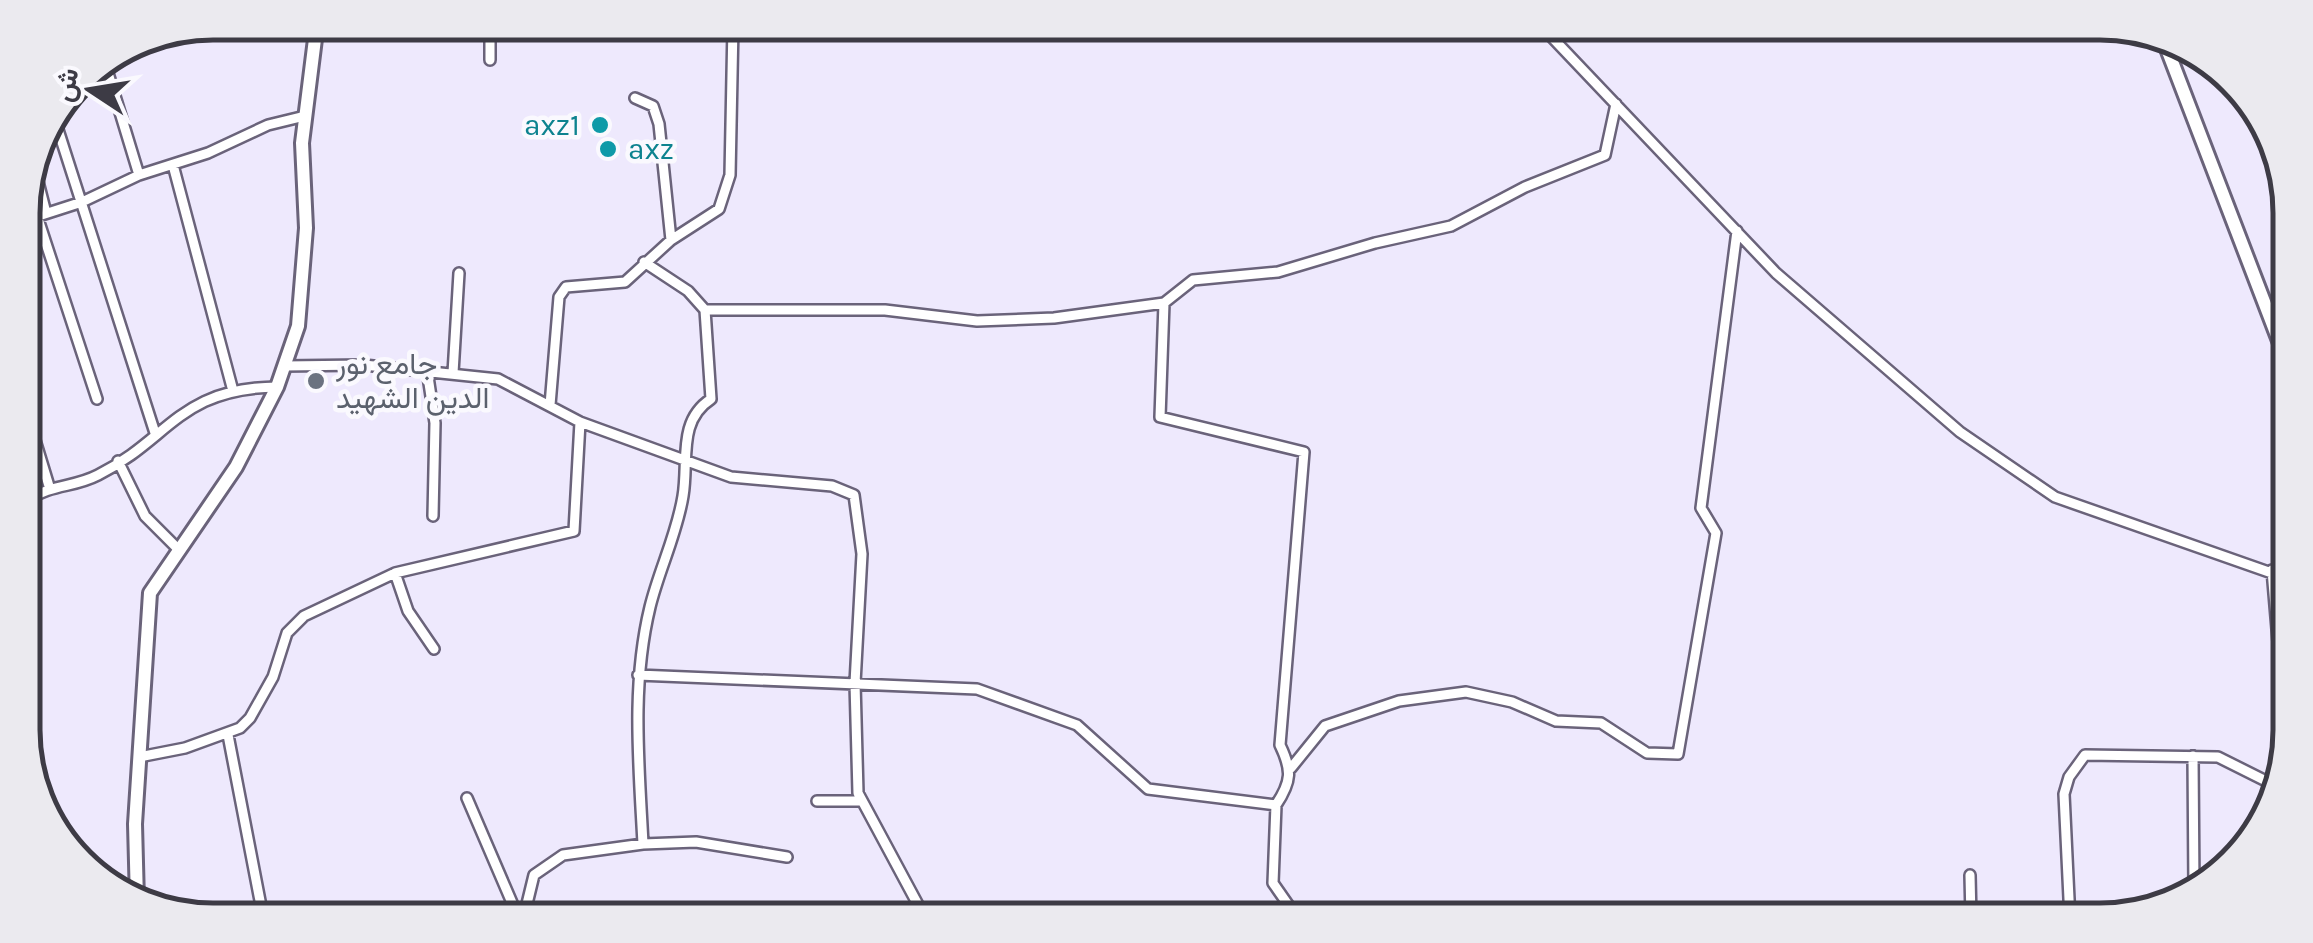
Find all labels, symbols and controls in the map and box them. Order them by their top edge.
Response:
north arrow [40,40,140,140]
text: ش [46,65,86,105]
place label: axz1 [524,107,580,143]
marker: axz1 [589,114,611,136]
place label: axz [628,131,674,167]
marker: axz [597,138,619,160]
place label: جامع نور الدين الشهيد [335,346,489,416]
marker: جامع نور الدين الشهيد [305,370,327,392]

